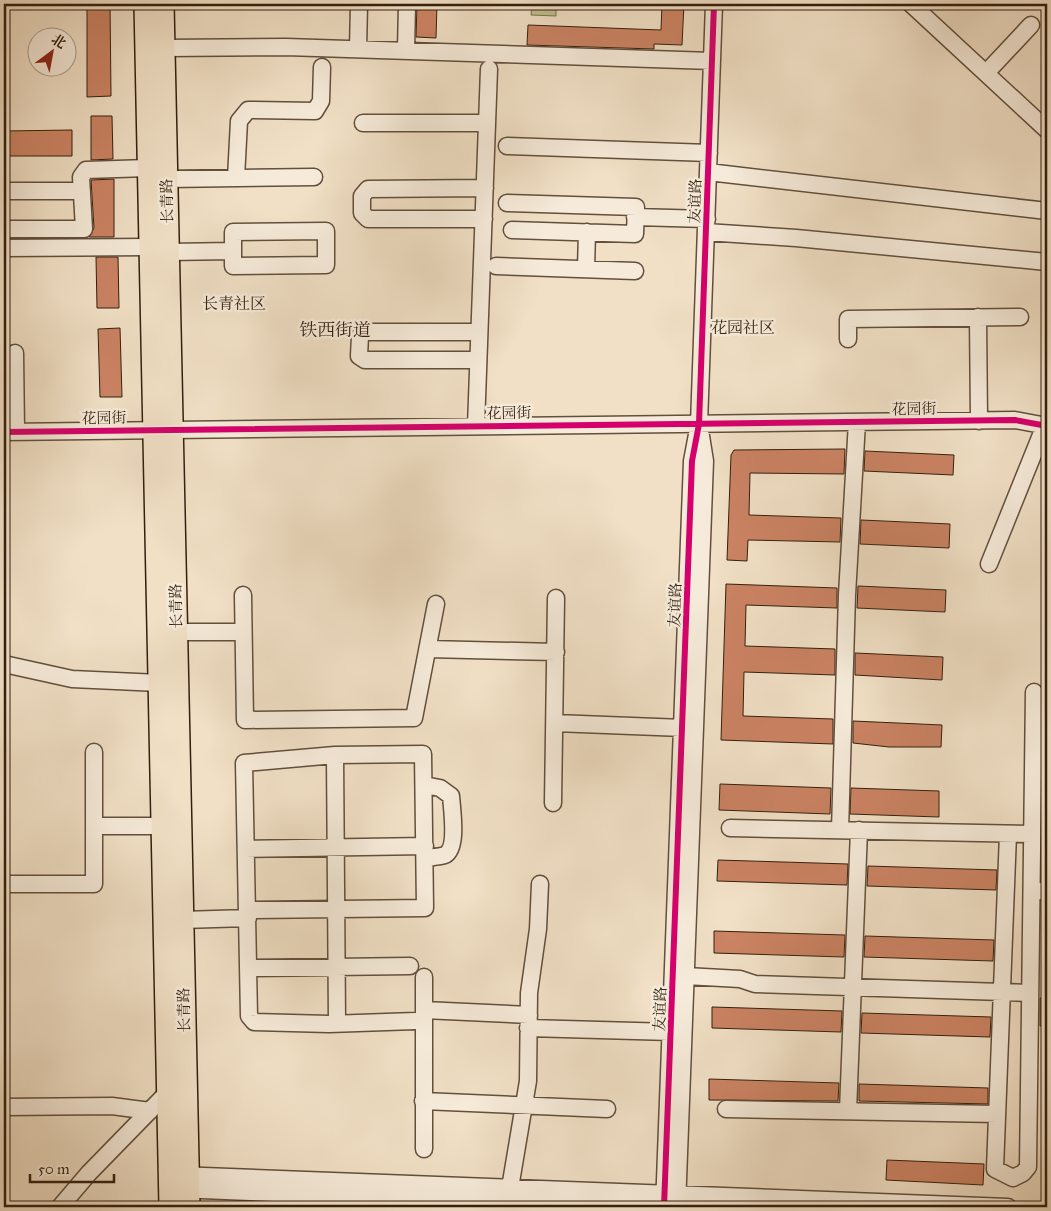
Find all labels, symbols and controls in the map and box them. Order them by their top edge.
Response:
north arrow [28,28,78,78]
text: 北 [48,30,69,52]
street label: 长青路 [158,178,176,224]
street label: 友谊路 [685,178,705,224]
district label: 长青社区 [202,294,266,313]
district label: 花园社区 [711,318,775,337]
district label: 铁西街道 [299,319,371,341]
street label: 花园街 [891,400,937,418]
street label: 花园街 [486,404,532,422]
street label: 花园街 [81,409,127,427]
street label: 友谊路 [665,582,685,628]
street label: 长青路 [167,583,185,629]
street label: 友谊路 [650,986,670,1032]
street label: 长青路 [175,987,193,1033]
scale bar [30,1151,114,1183]
text: 50 m [38,1160,70,1178]

